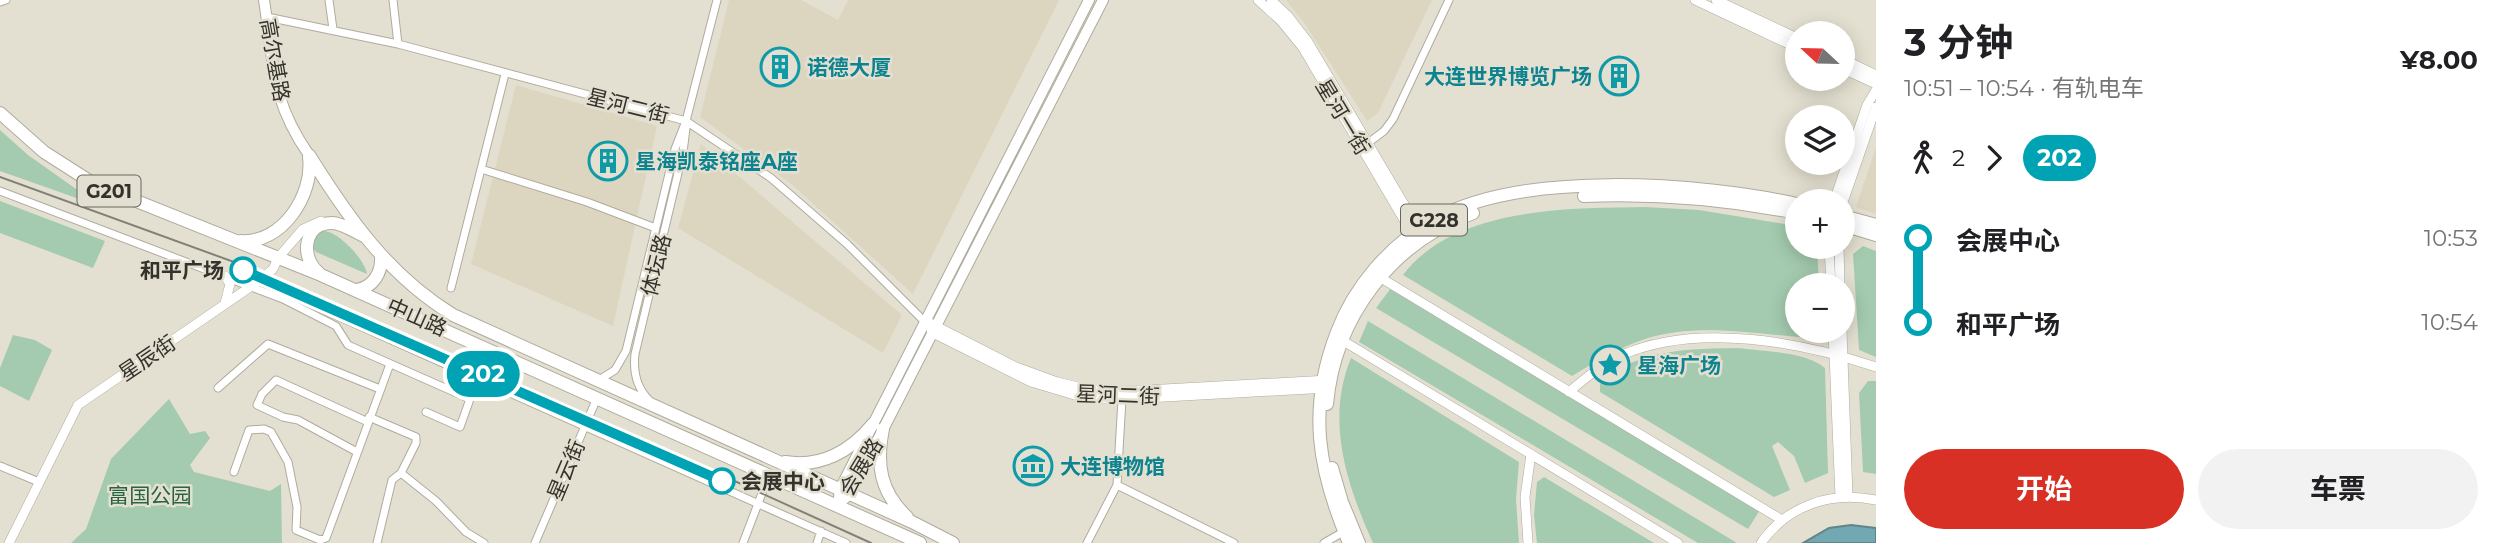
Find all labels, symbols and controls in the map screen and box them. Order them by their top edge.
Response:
street label: 高尔基路 [255,16,295,104]
text: 3 分钟 [1904,19,2013,66]
north arrow [1785,21,1855,91]
map controls [1785,21,1855,343]
text: ¥8.00 [2400,44,2478,76]
building icon: 诺德大厦 [759,46,801,88]
place label: 诺德大厦 [807,55,891,80]
building icon: 大连世界博览广场 [1598,55,1640,97]
place label: 大连世界博览广场 [1424,64,1592,89]
text: 10:51 – 10:54 · 有轨电车 [1904,74,2144,102]
street label: 星河一街 [1311,75,1375,159]
street label: 星河二街 [584,84,672,128]
button: layers [1785,105,1855,175]
icon: walk [1904,139,1942,177]
icon: forward [1975,139,2013,177]
building icon: 星海凯泰铭座A座 [587,140,629,182]
text: 202 [2037,143,2082,172]
text: 2 [1952,144,1965,172]
place label: 星海凯泰铭座A座 [635,149,798,174]
road number: G201 [78,176,140,206]
button: + [1785,189,1855,259]
road number: G228 [1401,204,1467,235]
text: 10:53 [2424,224,2478,252]
text: 会展中心 [1956,225,2060,257]
street label: 体坛路 [636,231,676,299]
marker: 和平广场 [230,257,256,283]
place label: 和平广场 [140,258,224,283]
button: − [1785,273,1855,343]
street label: 中山路 [383,293,451,341]
text: 10:54 [2421,308,2478,336]
text: 和平广场 [1956,309,2060,341]
street label: 星辰街 [114,330,180,386]
place icon: 星海广场 [1589,344,1631,386]
line badge: 202 [443,351,523,397]
place label: 星海广场 [1637,353,1721,378]
text: 202 [461,359,505,388]
street label: 星河二街 [1076,381,1160,409]
street label: 会展路 [834,434,888,500]
street label: 星云街 [542,436,590,504]
museum icon: 大连博物馆 [1012,445,1054,487]
button: 开始 [1904,449,2184,529]
button: 车票 [2198,449,2478,529]
place label: 大连博物馆 [1060,454,1165,479]
marker: 会展中心 [709,468,735,494]
place label: 会展中心 [741,469,825,494]
park label: 富国公园 [108,483,192,508]

